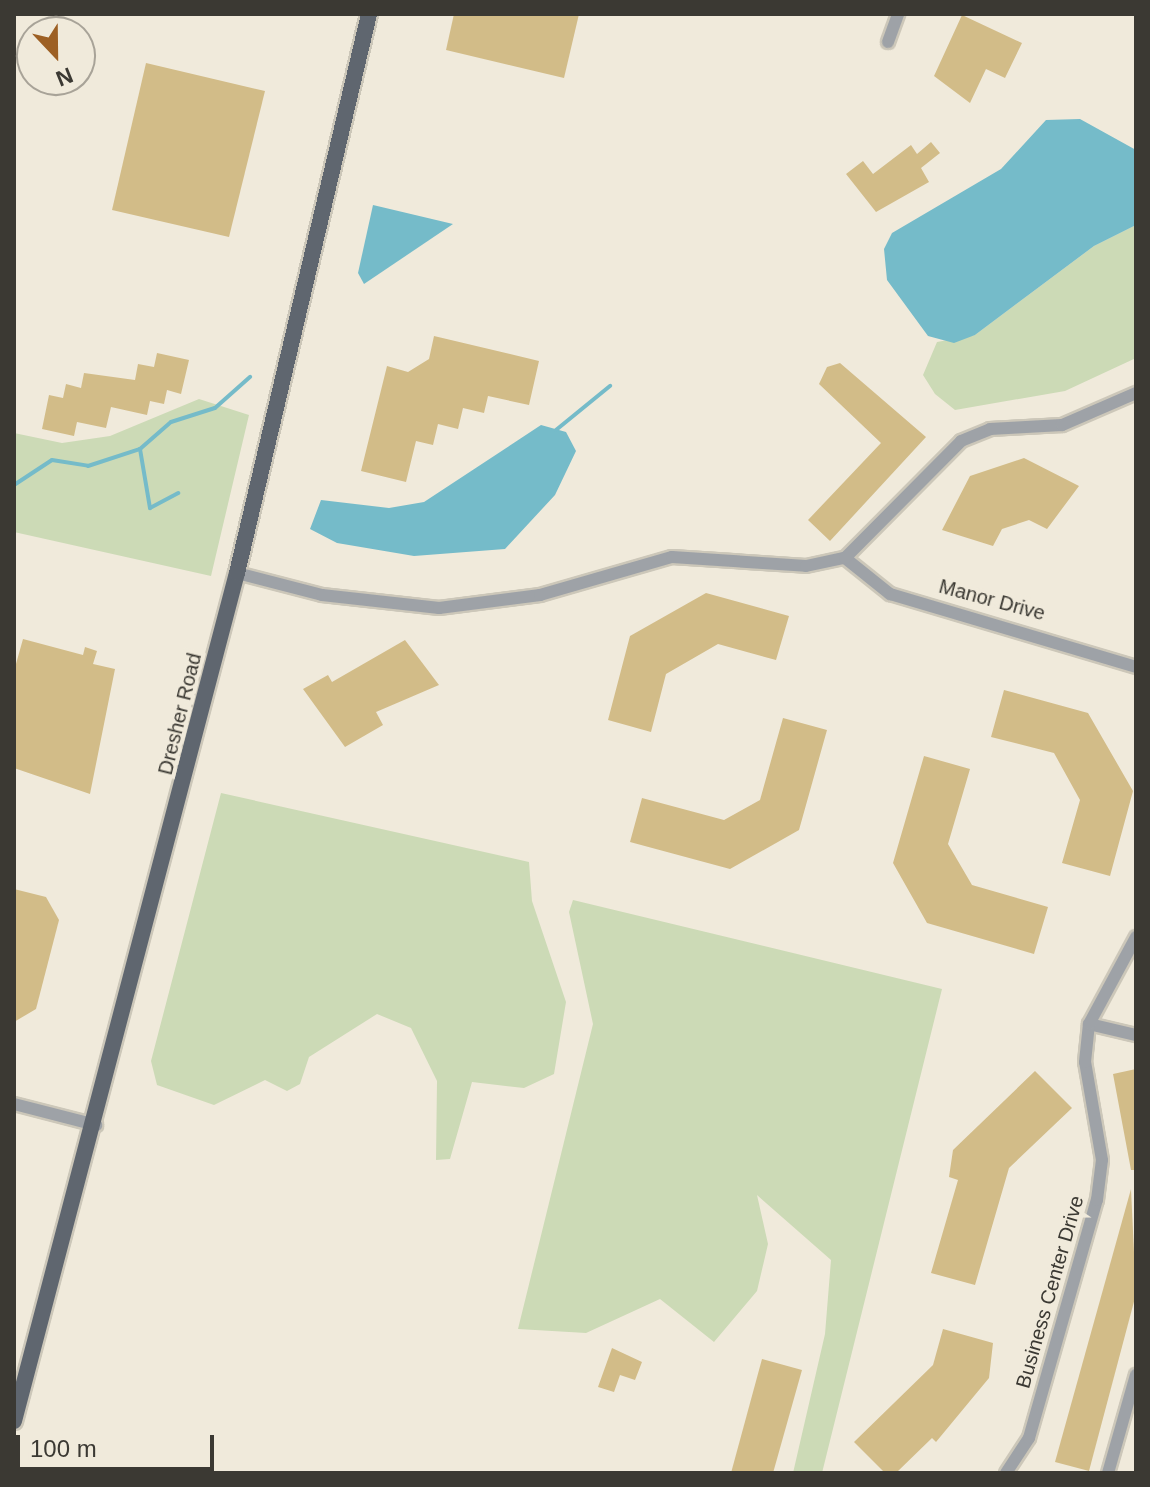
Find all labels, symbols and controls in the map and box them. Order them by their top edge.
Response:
north arrow [16,16,96,96]
text: N [52,62,76,91]
street label: Manor Drive [936,574,1048,626]
street label: Dresher Road [153,651,207,777]
street label: Business Center Drive [1011,1193,1089,1391]
scale bar [20,1419,218,1469]
text: 100 m [30,1435,97,1462]

